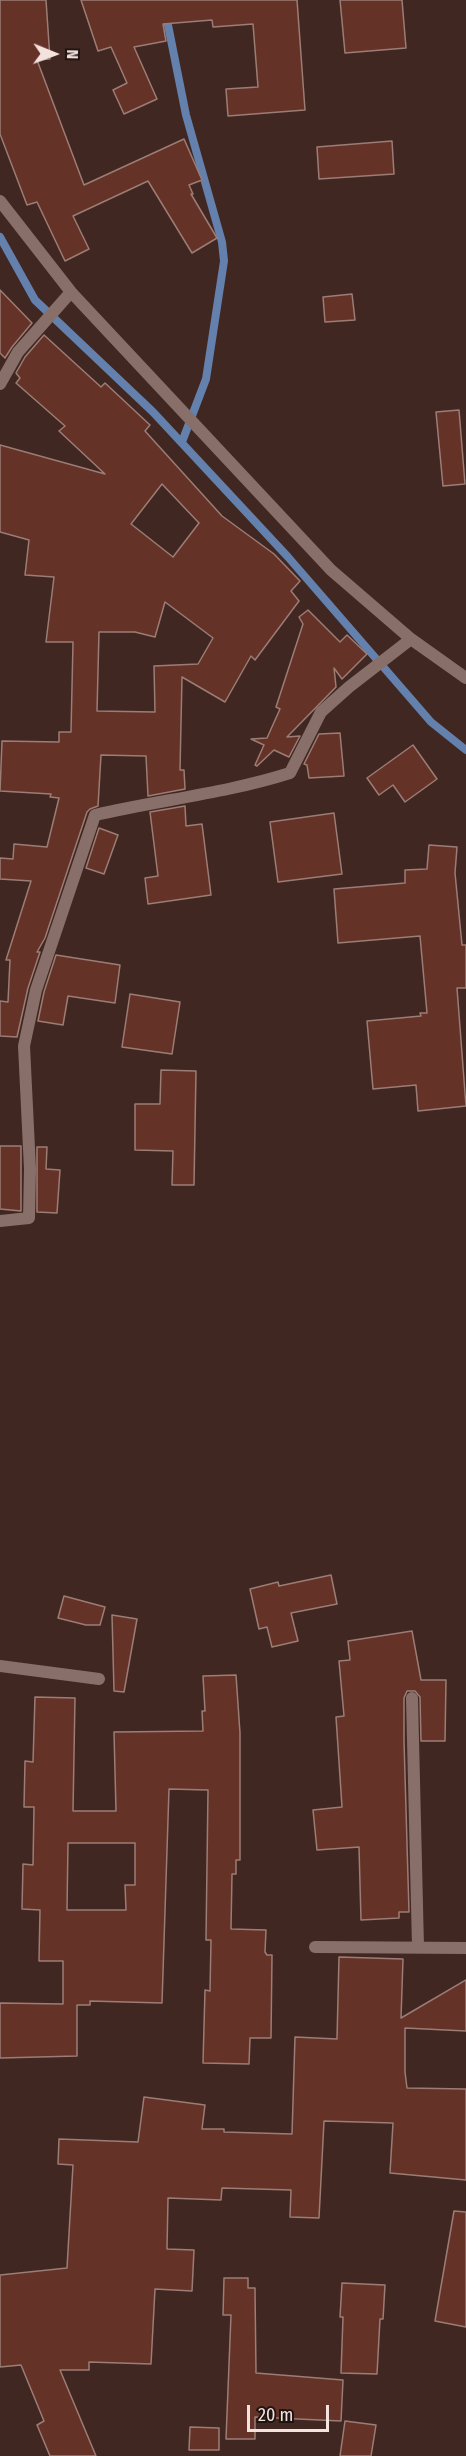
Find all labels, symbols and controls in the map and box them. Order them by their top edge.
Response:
north arrow [24,24,84,84]
text: N [63,49,82,59]
scale bar [250,2393,332,2431]
text: 20 m [258,2404,293,2426]

